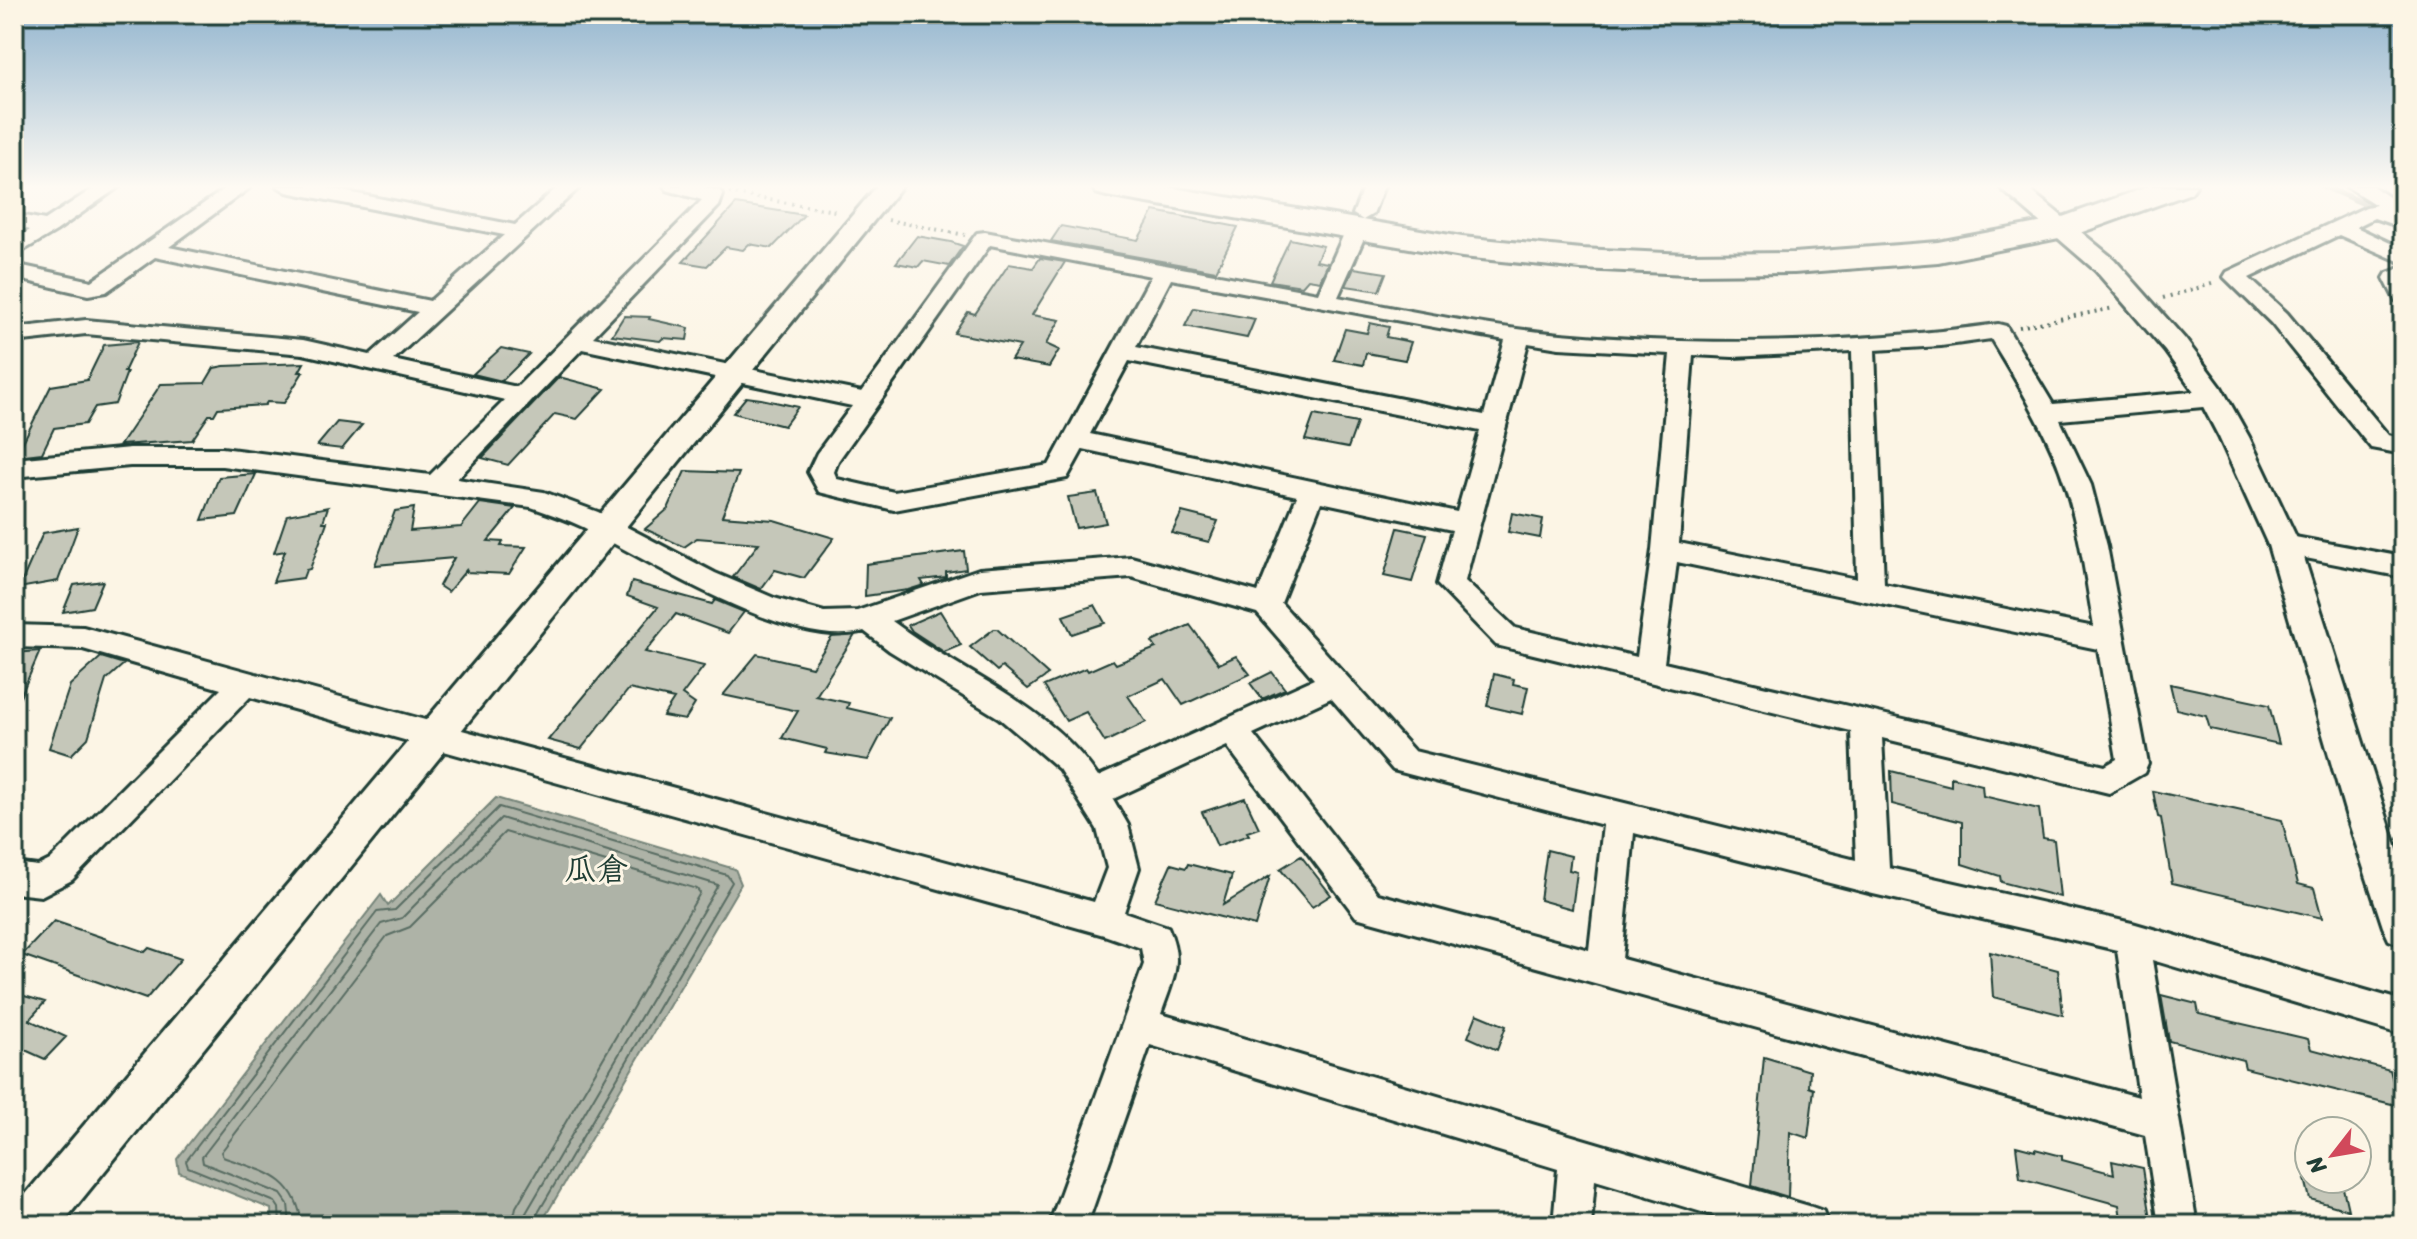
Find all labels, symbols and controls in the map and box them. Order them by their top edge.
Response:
district label: 瓜倉 [564,841,628,898]
north arrow [2293,1115,2373,1195]
text: N [2295,1148,2337,1182]

